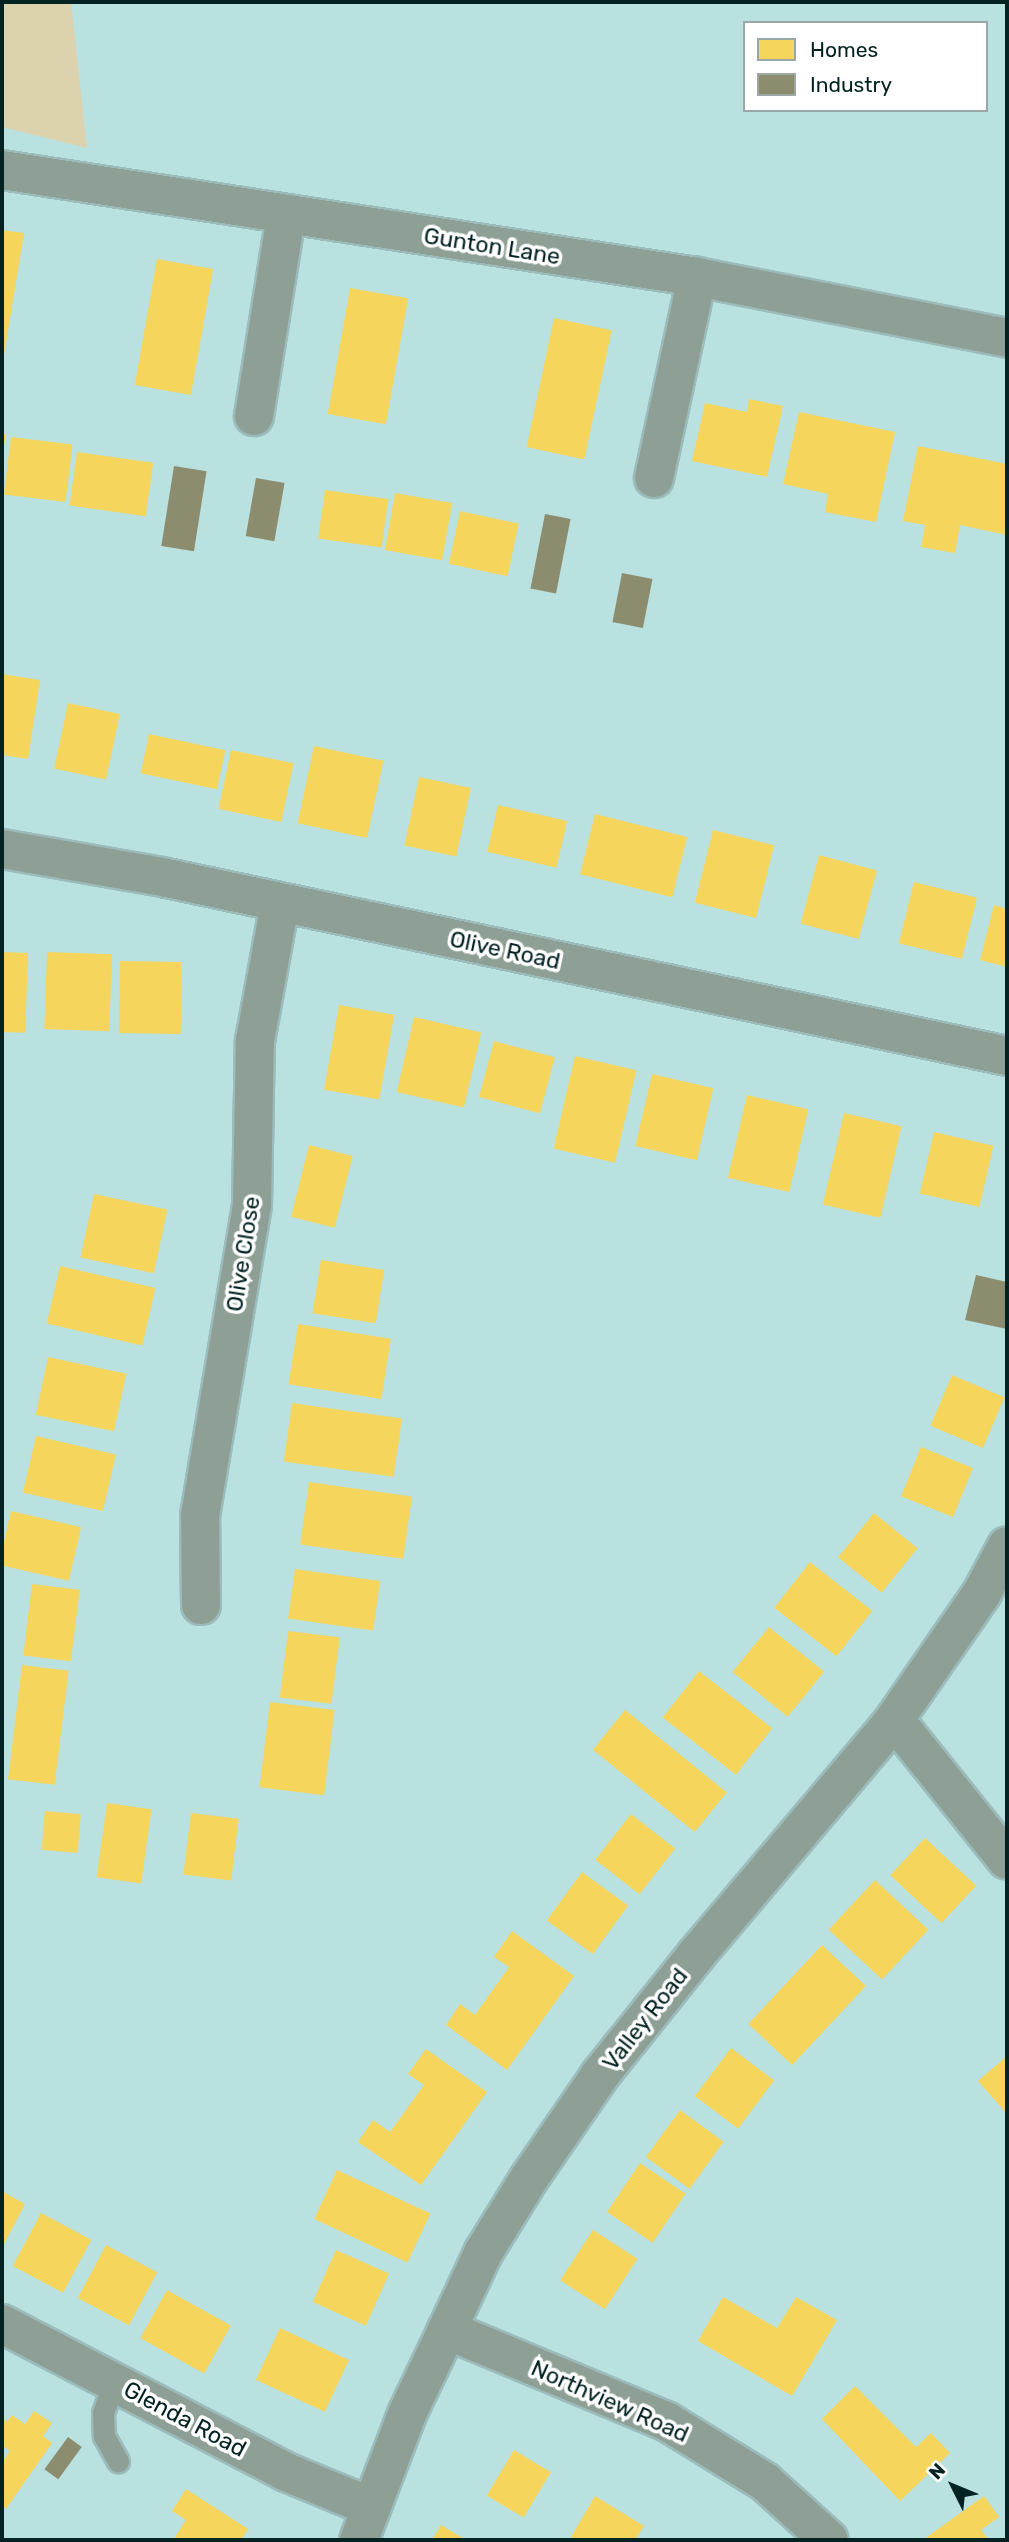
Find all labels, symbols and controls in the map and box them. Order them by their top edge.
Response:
legend [743,21,988,112]
text: Homes [810,37,878,62]
text: Industry [810,72,892,97]
street label: Gunton Lane [422,222,562,270]
street label: Olive Road [447,925,563,975]
street label: Olive Close [220,1194,266,1314]
street label: Valley Road [596,1962,694,2076]
street label: Northview Road [527,2354,693,2448]
street label: Glenda Road [119,2375,251,2463]
north arrow [918,2451,988,2521]
text: N [924,2459,950,2484]

